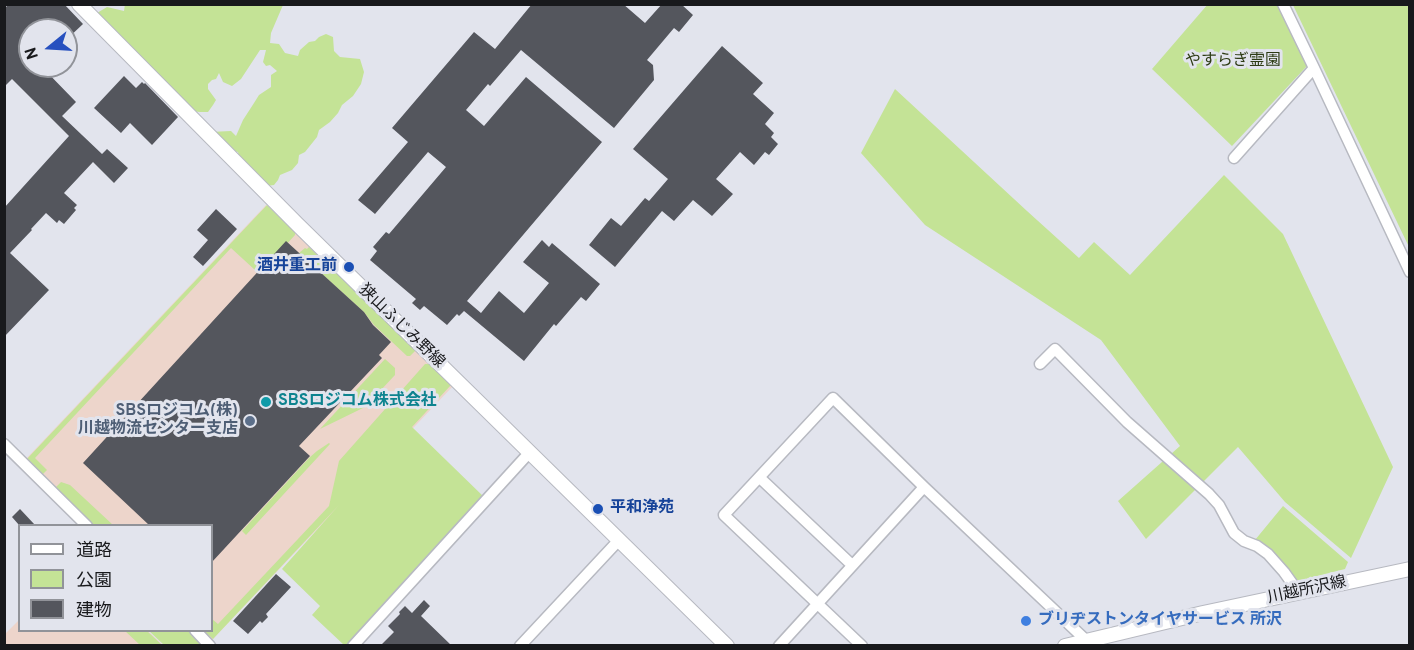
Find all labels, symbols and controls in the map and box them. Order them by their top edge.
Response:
north arrow [18,18,78,78]
text: N [21,44,44,62]
park label: やすらぎ霊園 [1185,52,1281,72]
place label: 酒井重工前 [257,257,337,277]
marker: 酒井重工前 [342,260,356,274]
street label: 狭山ふじみ野線 [354,281,448,373]
place label: SBSロジコム株式会社 [278,392,437,412]
marker: SBSロジコム株式会社 [259,395,273,409]
place label: SBSロジコム(株) 川越物流センター支店 [78,402,238,440]
marker: SBSロジコム(株) 川越物流センター支店 [243,414,257,428]
place label: 平和浄苑 [610,499,674,519]
marker: 平和浄苑 [591,502,605,516]
legend [18,524,213,632]
text: 道路 [76,540,112,563]
text: 公園 [76,570,112,593]
street label: 川越所沢線 [1266,573,1348,609]
text: 建物 [76,600,112,623]
place label: ブリヂストンタイヤサービス 所沢 [1038,611,1282,631]
marker: ブリヂストンタイヤサービス 所沢 [1019,614,1033,628]

